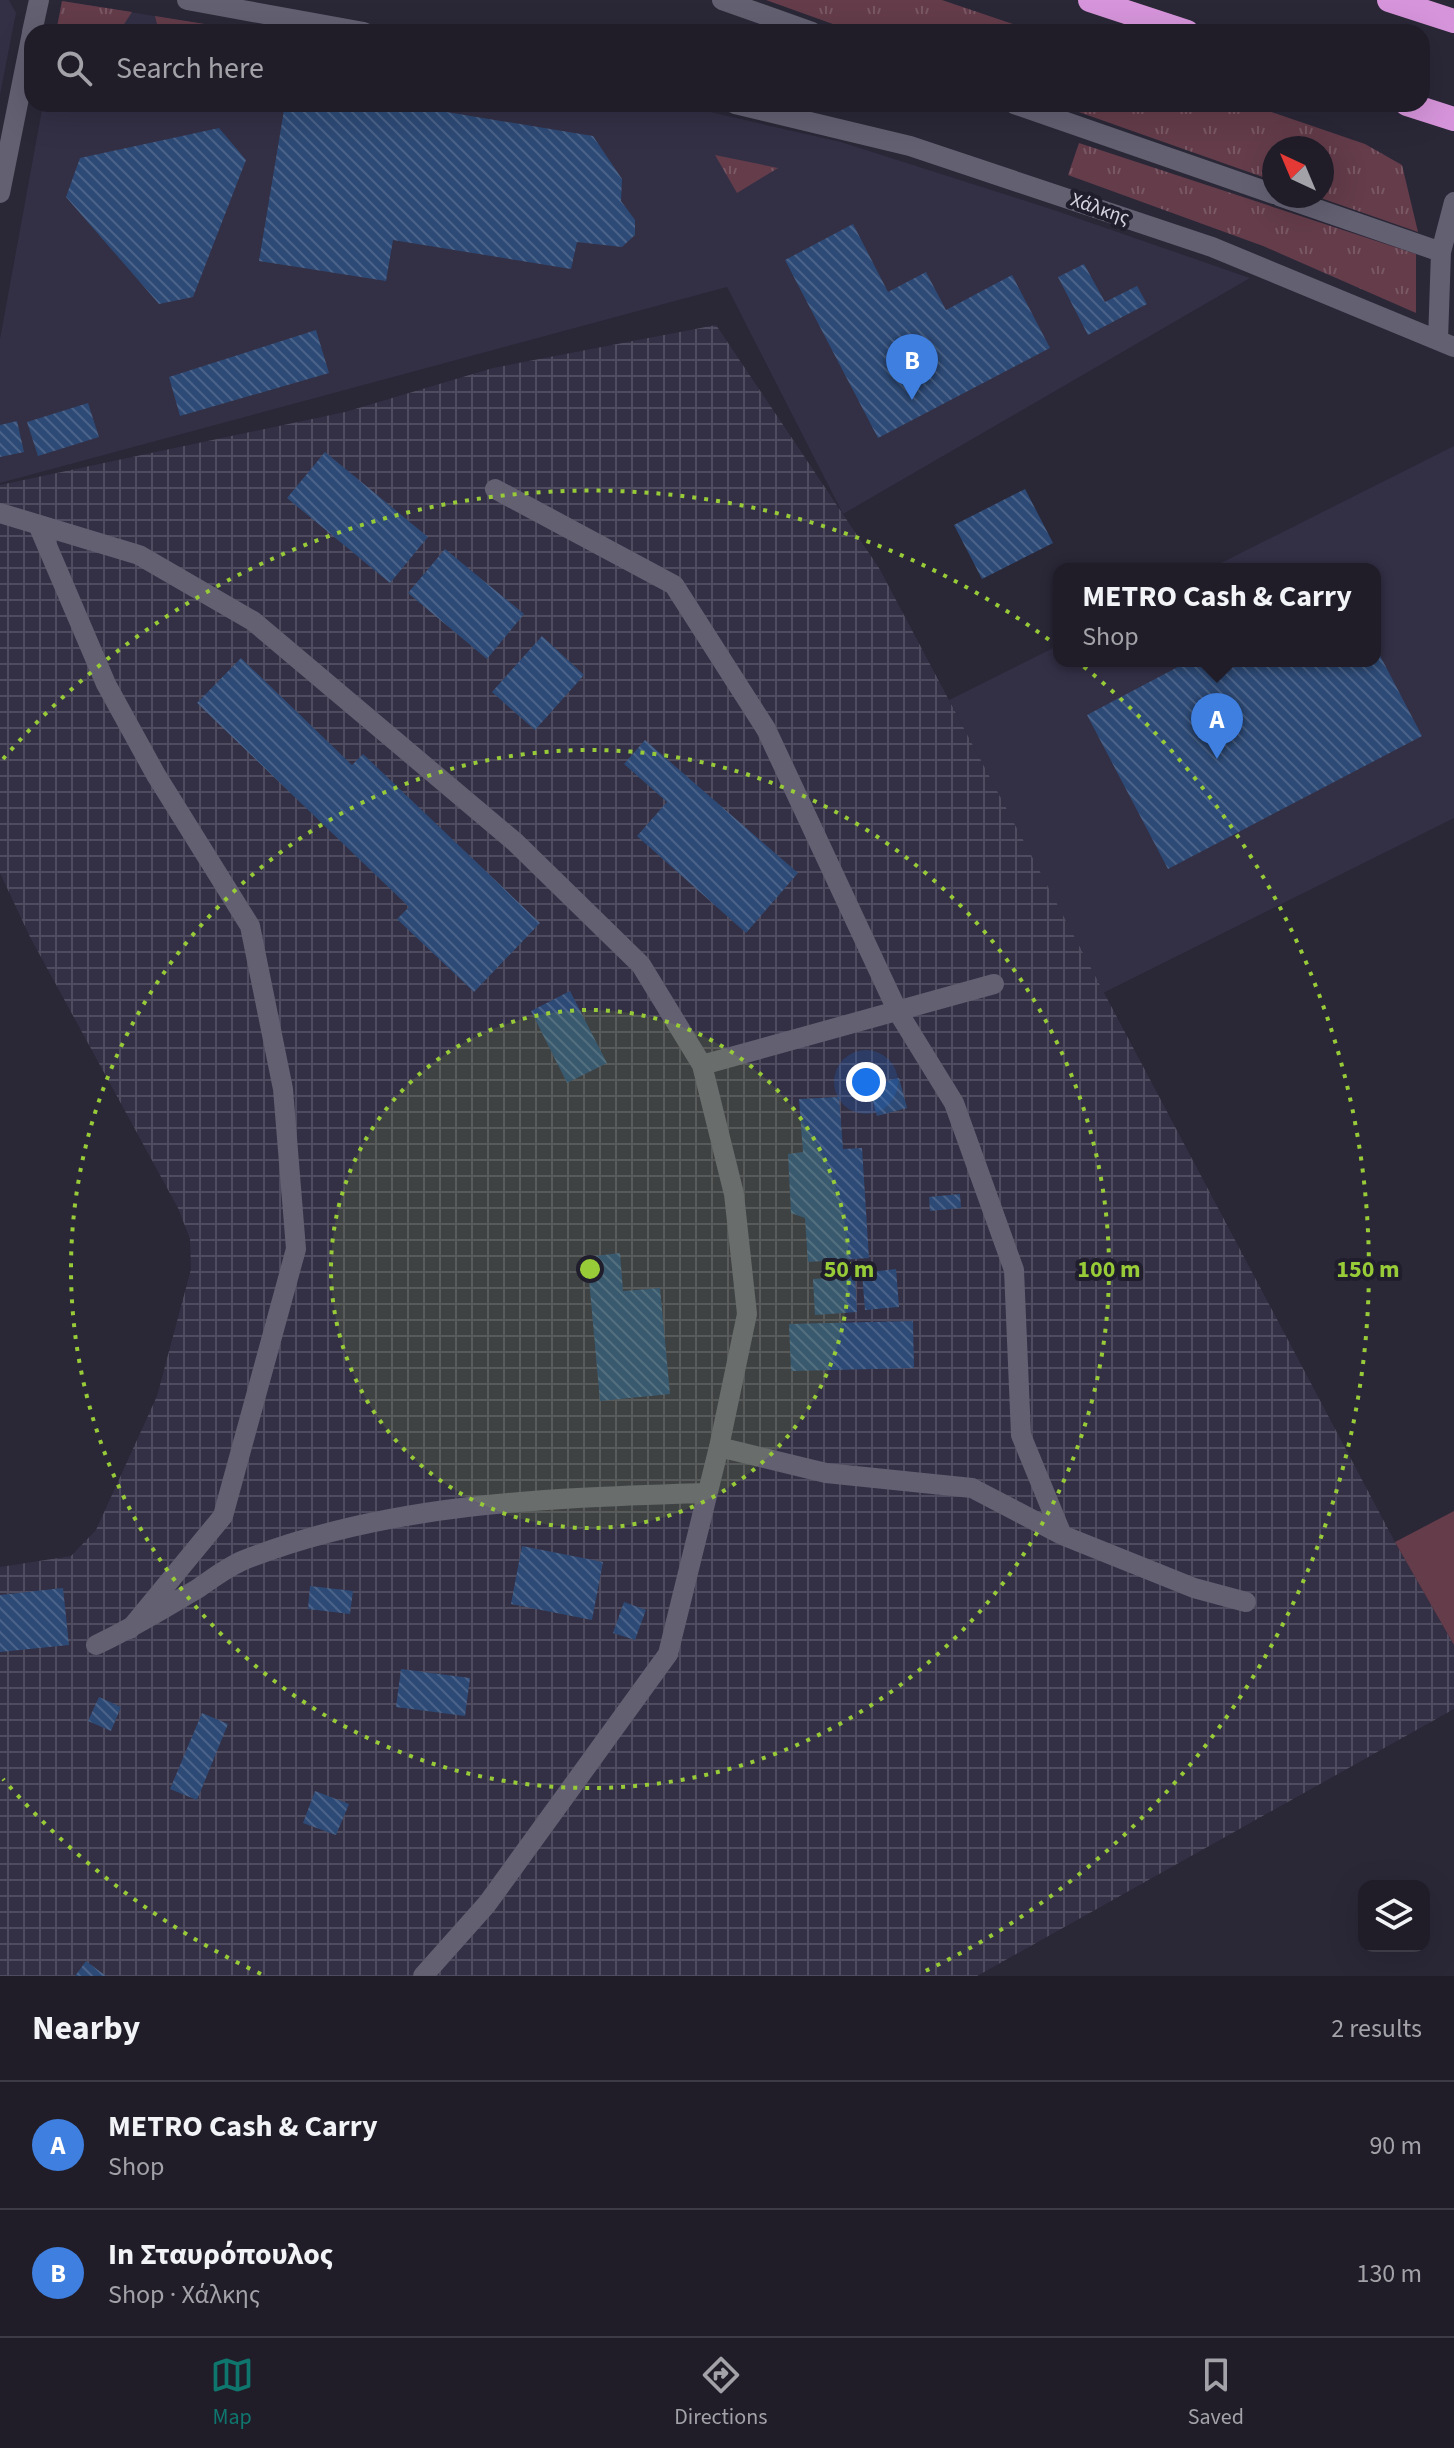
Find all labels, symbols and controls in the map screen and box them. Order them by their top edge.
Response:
search box [24,24,1430,112]
icon: search [52,46,96,90]
text: Search here [116,47,264,90]
north arrow [1262,136,1334,208]
street label: Χάλκης [1067,186,1134,232]
pin: B [886,334,938,400]
popup [1053,563,1381,667]
text: METRO Cash & Carry [1082,575,1352,618]
text: Shop [1082,618,1139,655]
pin: A [1191,693,1243,759]
your location [846,1062,886,1102]
text: 50 m [824,1252,874,1287]
text: 100 m [1077,1252,1141,1287]
text: 150 m [1336,1252,1400,1287]
centre of rings [576,1255,604,1283]
map controls [1358,1880,1430,1952]
button: layers [1358,1880,1430,1952]
text: Nearby [32,2004,140,2053]
text: 2 results [1331,2010,1422,2047]
text: METRO Cash & Carry [108,2105,378,2148]
text: A [51,2127,65,2164]
text: 90 m [1369,2127,1422,2164]
text: Shop [108,2148,165,2185]
text: In Σταυρόπουλος [108,2233,333,2276]
text: B [50,2255,66,2292]
text: 130 m [1356,2255,1422,2292]
text: Shop · Χάλκης [108,2276,260,2313]
tab: Map [210,2353,254,2433]
tab: Directions [674,2353,767,2433]
tab: Saved [1188,2353,1244,2433]

